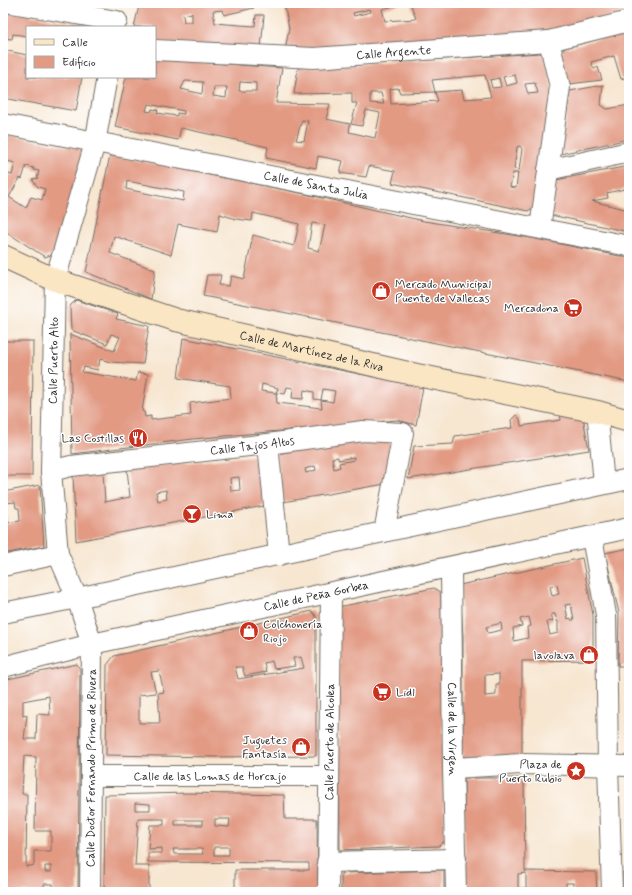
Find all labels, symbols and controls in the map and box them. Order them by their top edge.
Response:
legend [26,26,156,78]
text: Calle [62,35,88,51]
street label: Calle Argente [356,43,432,64]
text: Edificio [62,55,96,71]
street label: Calle de Santa Julia [262,168,370,204]
place label: Mercado Municipal Puente de Vallecas [395,277,491,307]
shop icon: Mercado Municipal Puente de Vallecas [370,280,392,302]
supermarket icon: Mercadona [562,297,584,319]
place label: Mercadona [504,301,559,317]
street label: Calle Puerto Alto [45,317,63,404]
street label: Calle de Martínez de la Riva [238,328,385,376]
restaurant icon: Las Costillas [127,427,149,449]
place label: Las Costillas [62,431,124,447]
street label: Calle Tajos Altos [209,433,296,459]
bar icon: Lima [181,503,203,525]
place label: Lima [206,507,234,523]
street label: Calle de Peña Gorbea [262,577,370,616]
place label: Colchonería Riojo [263,617,322,647]
shop icon: Colchonería Riojo [238,620,260,642]
shop icon: lavolava [578,644,600,666]
place label: lavolava [534,648,575,664]
street label: Calle Doctor Fernando Primo de Rivera [83,669,101,867]
supermarket icon: Lidl [371,681,393,703]
street label: Calle de la Virgen [443,682,460,777]
street label: Calle Puerto de Alcolea [322,683,339,801]
place label: Lidl [396,685,415,701]
place label: Juguetes Fantasía [242,733,288,763]
shop icon: Juguetes Fantasía [290,736,312,758]
place label: Plaza de Puerto Rubio [499,757,562,787]
place icon: Plaza de Puerto Rubio [565,760,587,782]
street label: Calle de las Lomas de Horcajo [134,769,286,785]

